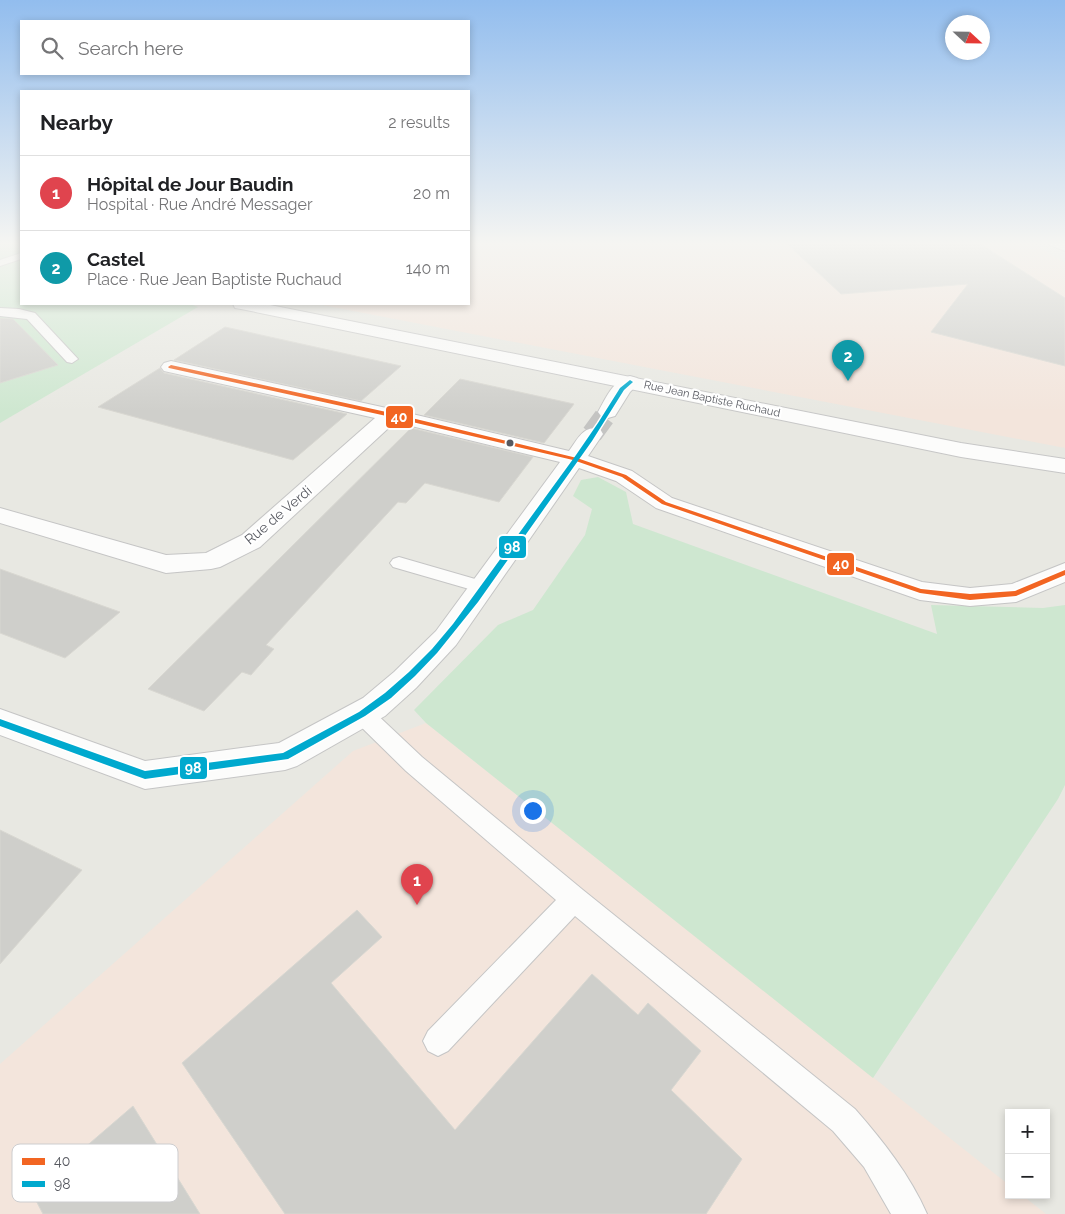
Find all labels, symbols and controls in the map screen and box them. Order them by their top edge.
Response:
north arrow [945,15,990,60]
search box [20,20,470,75]
icon: search [38,34,66,62]
text: Search here [78,37,184,59]
text: Nearby [40,110,113,135]
text: 2 results [388,113,450,132]
text: Hôpital de Jour Baudin [87,173,293,195]
text: 1 [52,184,60,203]
text: 20 m [413,184,450,203]
text: Hospital · Rue André Messager [87,195,313,214]
text: Castel [87,248,145,270]
text: 2 [51,259,61,278]
text: 140 m [406,259,450,278]
text: Place · Rue Jean Baptiste Ruchaud [87,270,342,289]
pin: 2 [832,340,864,381]
street label: Rue Jean Baptiste Ruchaud [643,378,782,420]
line badge: 40 [385,405,414,429]
text: 40 [391,409,407,425]
unlabelled marker [505,438,515,448]
street label: Rue de Verdi [241,482,315,548]
line badge: 98 [498,535,527,559]
text: 98 [504,539,520,555]
line badge: 40 [826,552,855,576]
text: 40 [833,556,849,572]
line badge: 98 [179,756,208,780]
text: 98 [185,760,201,776]
your location [520,798,546,824]
pin: 1 [401,864,433,905]
map controls [1005,1109,1050,1199]
button: + [1005,1109,1050,1154]
legend [12,1144,178,1202]
text: 40 [54,1153,70,1169]
button: − [1005,1154,1050,1199]
text: 98 [54,1176,71,1192]

